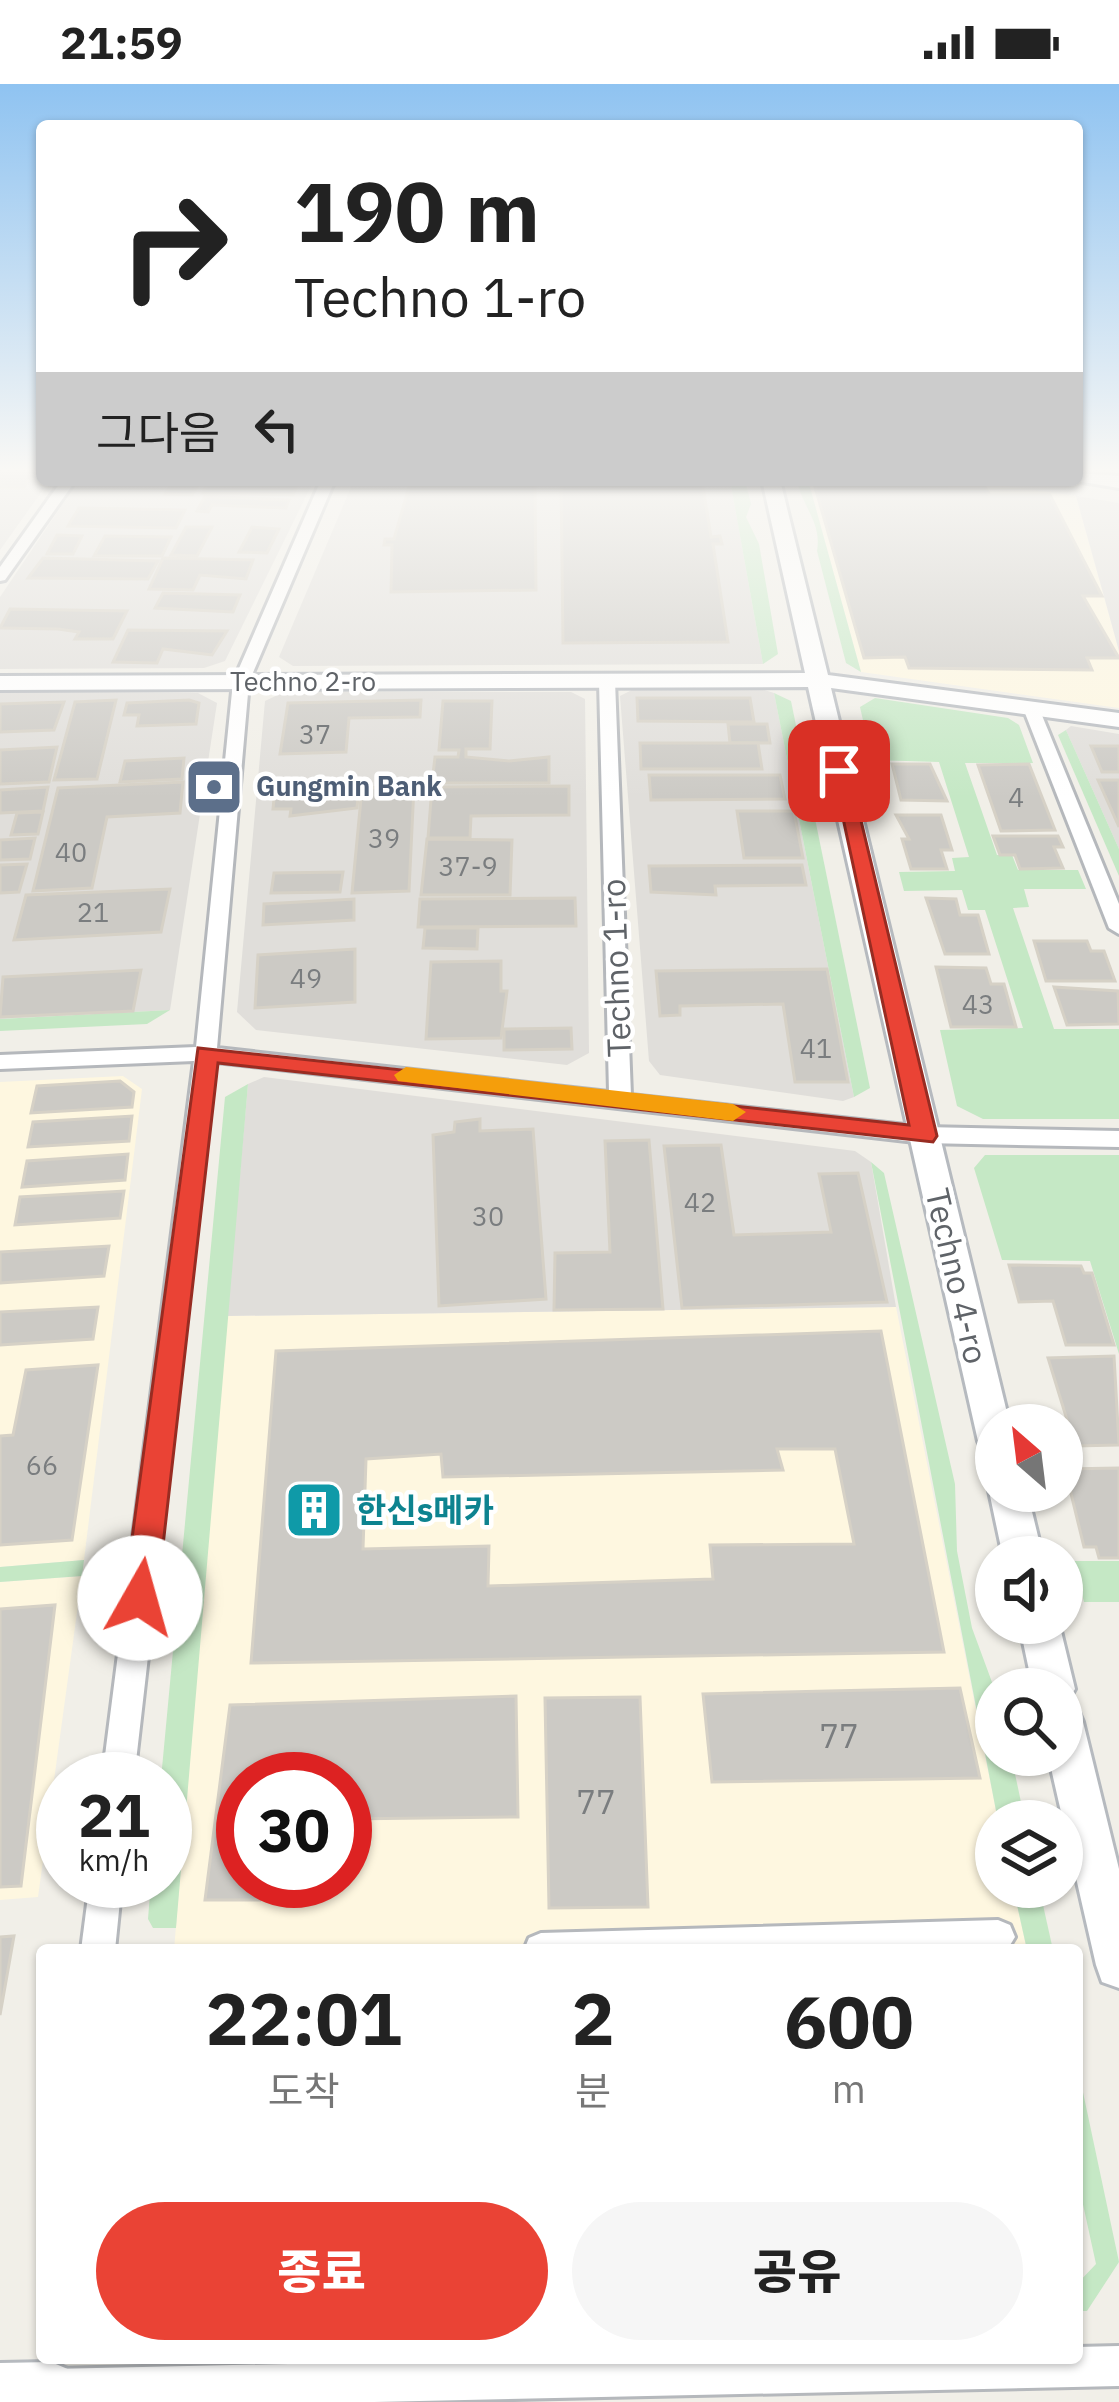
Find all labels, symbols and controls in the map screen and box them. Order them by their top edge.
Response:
text: 21:59 [60,13,183,71]
text: 190 m [294,156,540,265]
icon: right [96,168,252,324]
text: Techno 1-ro [294,262,586,332]
icon: left [244,396,310,462]
text: 그다음 [96,403,220,461]
street label: Techno 2-ro [230,663,376,698]
house number: 37 [299,716,331,751]
pin [788,720,890,822]
icon: arrive [806,738,872,804]
bank icon: Gungmin Bank [183,756,245,818]
place label: Gungmin Bank [256,768,442,803]
house number: 4 [1008,779,1024,814]
house number: 39 [368,820,400,855]
house number: 40 [55,834,87,869]
house number: 37-9 [438,848,498,883]
street label: Techno 1-ro [591,878,640,1058]
house number: 21 [77,894,109,929]
house number: 49 [290,960,322,995]
house number: 43 [962,986,994,1021]
house number: 41 [800,1030,832,1065]
house number: 42 [684,1184,716,1219]
street label: Techno 4-ro [916,1184,999,1368]
house number: 30 [472,1198,504,1233]
north arrow [975,1404,1083,1512]
map controls [975,1404,1083,1908]
house number: 66 [26,1447,58,1482]
building icon: 한신s메카 [283,1479,345,1541]
place label: 한신s메카 [356,1488,494,1531]
position arrow [77,1535,203,1661]
button: sound [975,1536,1083,1644]
button: search [975,1668,1083,1776]
house number: 77 [819,1714,859,1757]
speed limit sign: 30 [216,1752,372,1908]
text: 21 [78,1775,150,1854]
house number: 77 [576,1780,616,1823]
button: layers [975,1800,1083,1908]
text: km/h [79,1840,149,1879]
text: 22:01 [205,1971,402,2065]
text: 2 [571,1971,615,2065]
text: 600 [784,1974,914,2068]
text: m [832,2063,866,2114]
text: 도착 [268,2065,340,2116]
text: 분 [575,2065,611,2116]
button: 종료 [96,2202,548,2340]
button: 공유 [572,2202,1023,2340]

